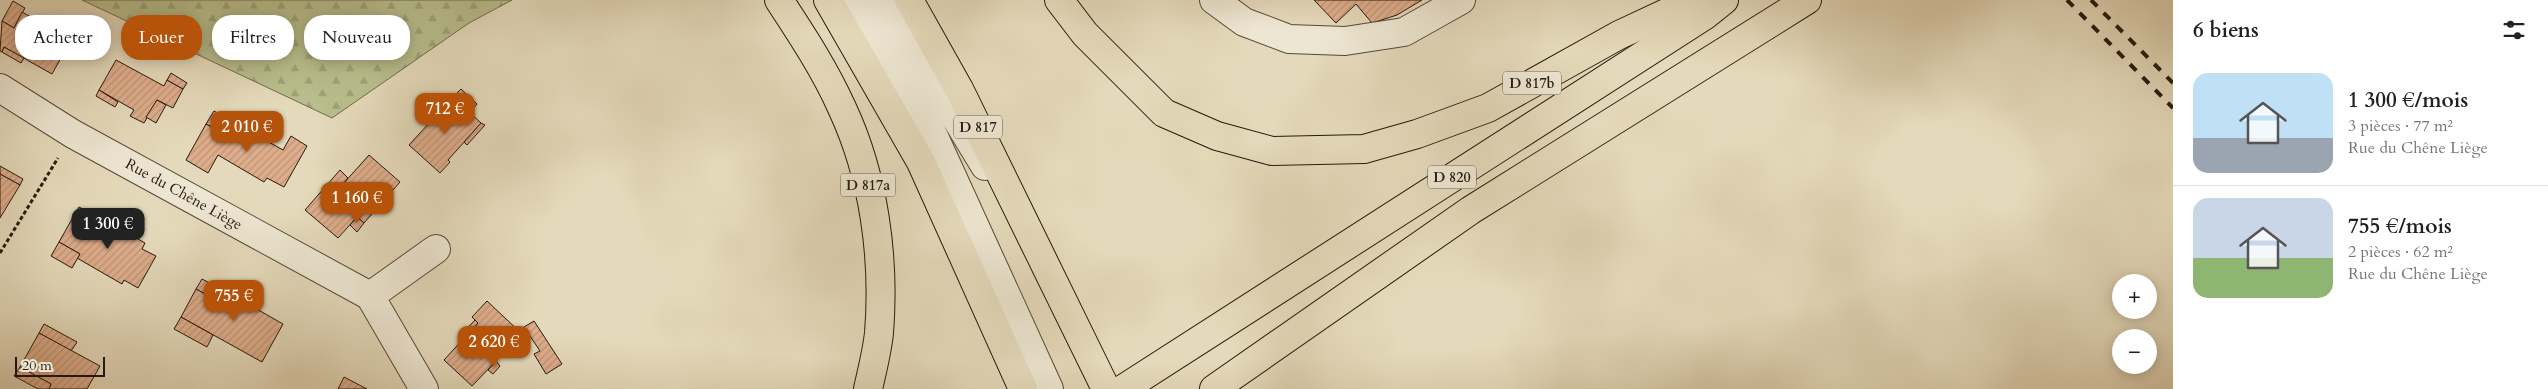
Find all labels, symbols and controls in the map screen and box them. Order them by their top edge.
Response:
chip: Acheter [15,15,111,60]
chip: Louer [121,15,202,60]
chip: Filtres [212,15,294,60]
chip: Nouveau [304,15,410,60]
text: 6 biens [2193,16,2259,45]
icon: filters [2500,16,2528,44]
road number: D 817b [1503,72,1561,95]
text: 1 300 €/mois [2348,86,2468,115]
pin: 712 € [410,92,480,135]
icon: home [2233,93,2293,153]
text: 712 € [426,98,464,120]
pin: 2 010 € [201,110,293,153]
road number: D 817 [954,115,1002,138]
text: 3 pièces · 77 m² [2348,115,2453,137]
text: 2 010 € [222,116,272,138]
text: Rue du Chêne Liège [2348,137,2488,159]
street label: Rue du Chêne Liège [122,154,246,235]
road number: D 820 [1428,166,1476,188]
road number: D 817a [840,174,896,196]
pin: 1 160 € [311,182,403,224]
text: 1 160 € [332,187,382,209]
pin: 1 300 € [62,208,154,250]
text: 755 €/mois [2348,212,2452,241]
text: 1 300 € [83,213,133,235]
icon: home [2233,218,2293,278]
text: 2 pièces · 62 m² [2348,241,2453,263]
text: Rue du Chêne Liège [2348,263,2488,285]
map controls [2112,274,2157,374]
button: + [2112,274,2157,319]
pin: 755 € [199,280,269,322]
text: 755 € [215,285,253,307]
pin: 2 620 € [448,326,540,368]
button: − [2112,329,2157,374]
text: 2 620 € [469,331,519,353]
scale bar [15,354,105,377]
text: 20 m [22,356,52,375]

